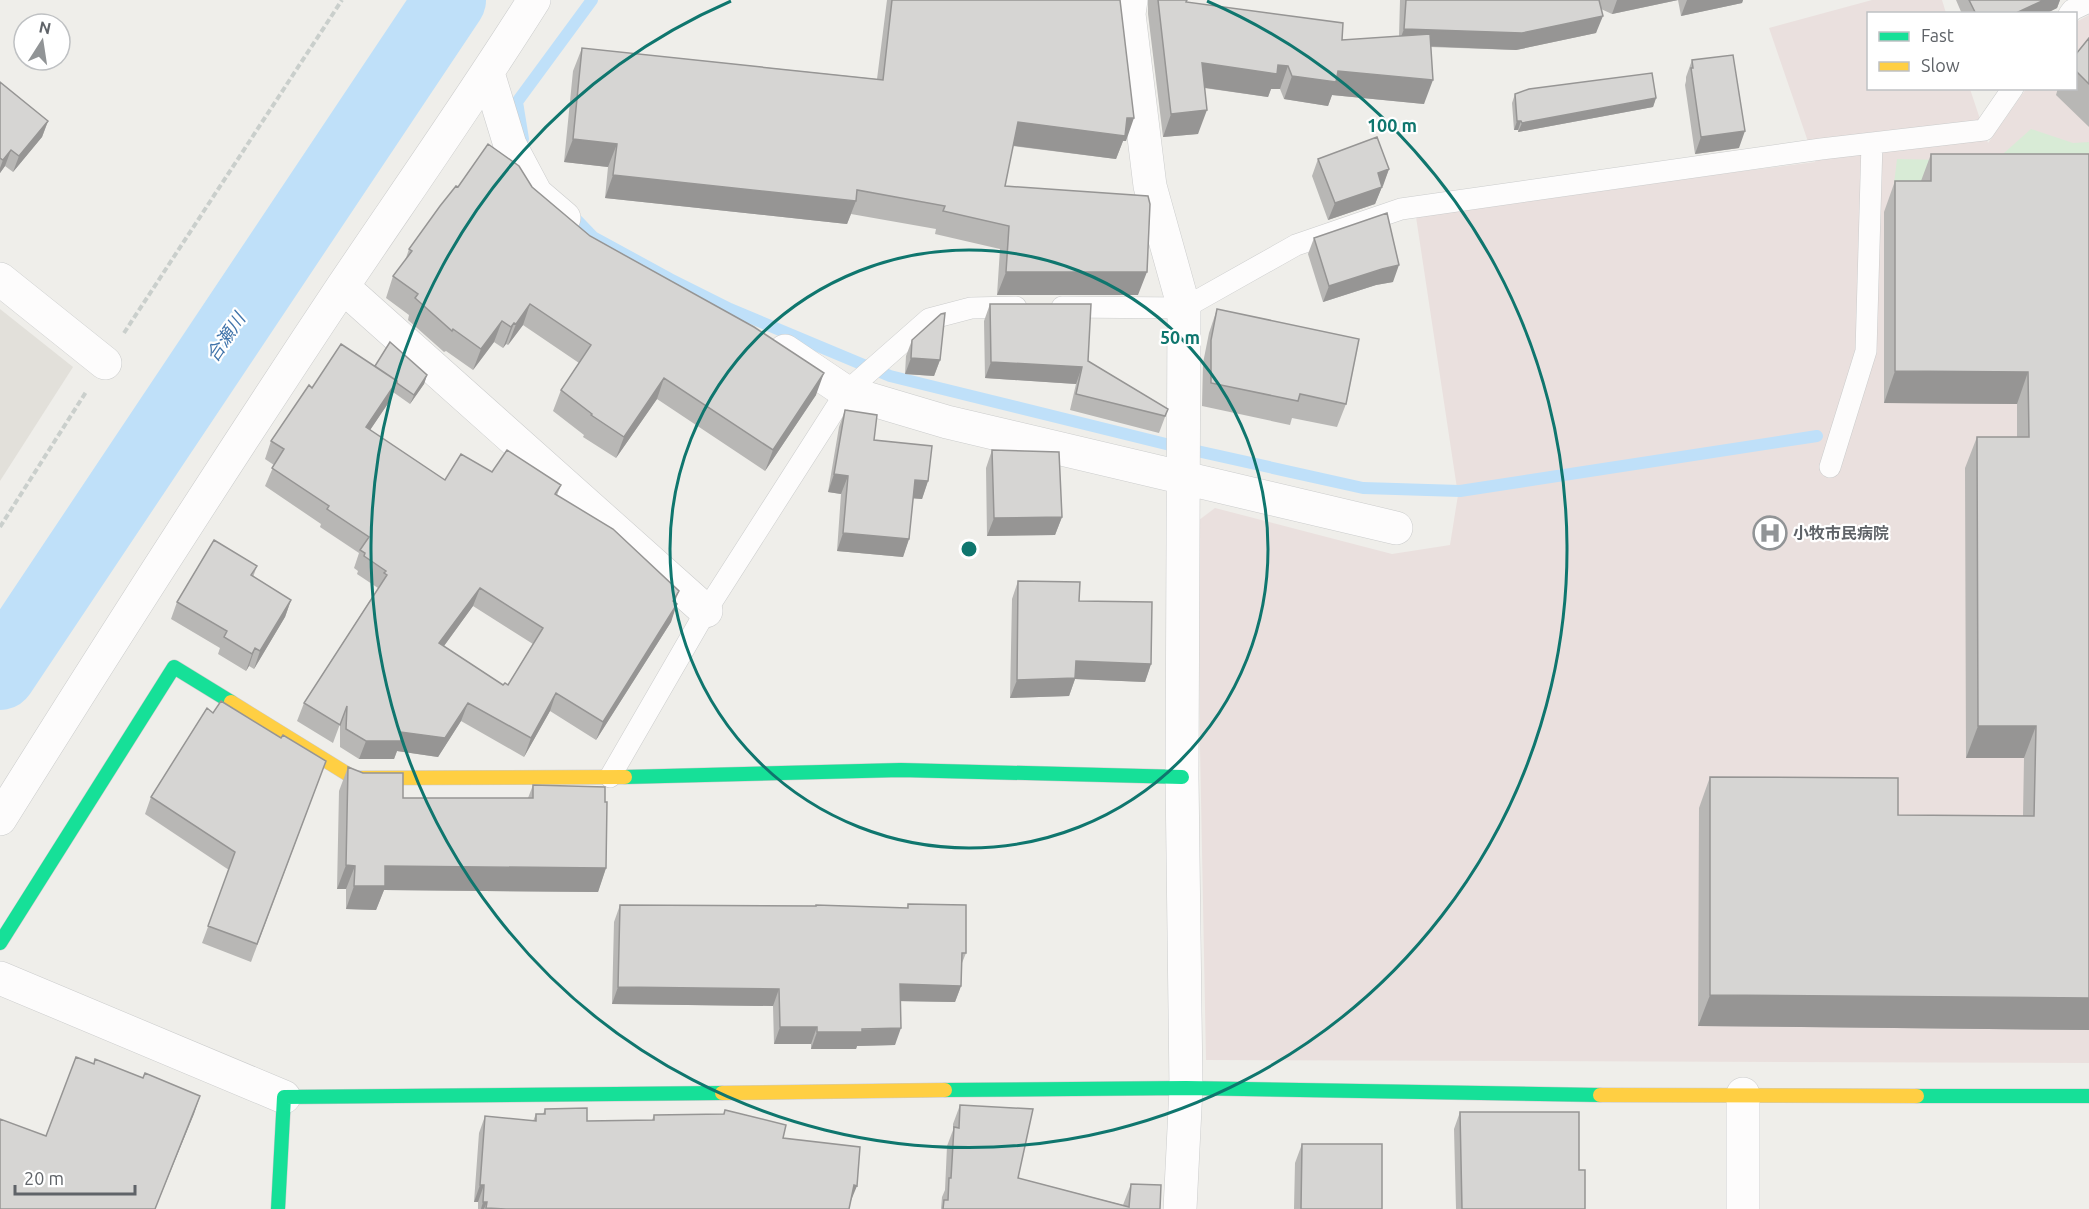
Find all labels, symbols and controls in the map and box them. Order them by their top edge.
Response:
north arrow [12,12,72,72]
legend [1867,12,2077,90]
text: N [37,17,53,37]
text: Fast [1921,25,1954,45]
text: Slow [1921,55,1960,75]
text: 100 m [1367,115,1417,135]
water label: 合瀬川 [202,307,250,365]
text: 50 m [1160,327,1200,347]
hospital icon: 小牧市民病院 [1752,515,1788,551]
place label: 小牧市民病院 [1793,524,1889,542]
centre of rings [959,539,979,559]
scale bar [15,1158,135,1196]
text: 20 m [24,1168,64,1188]

